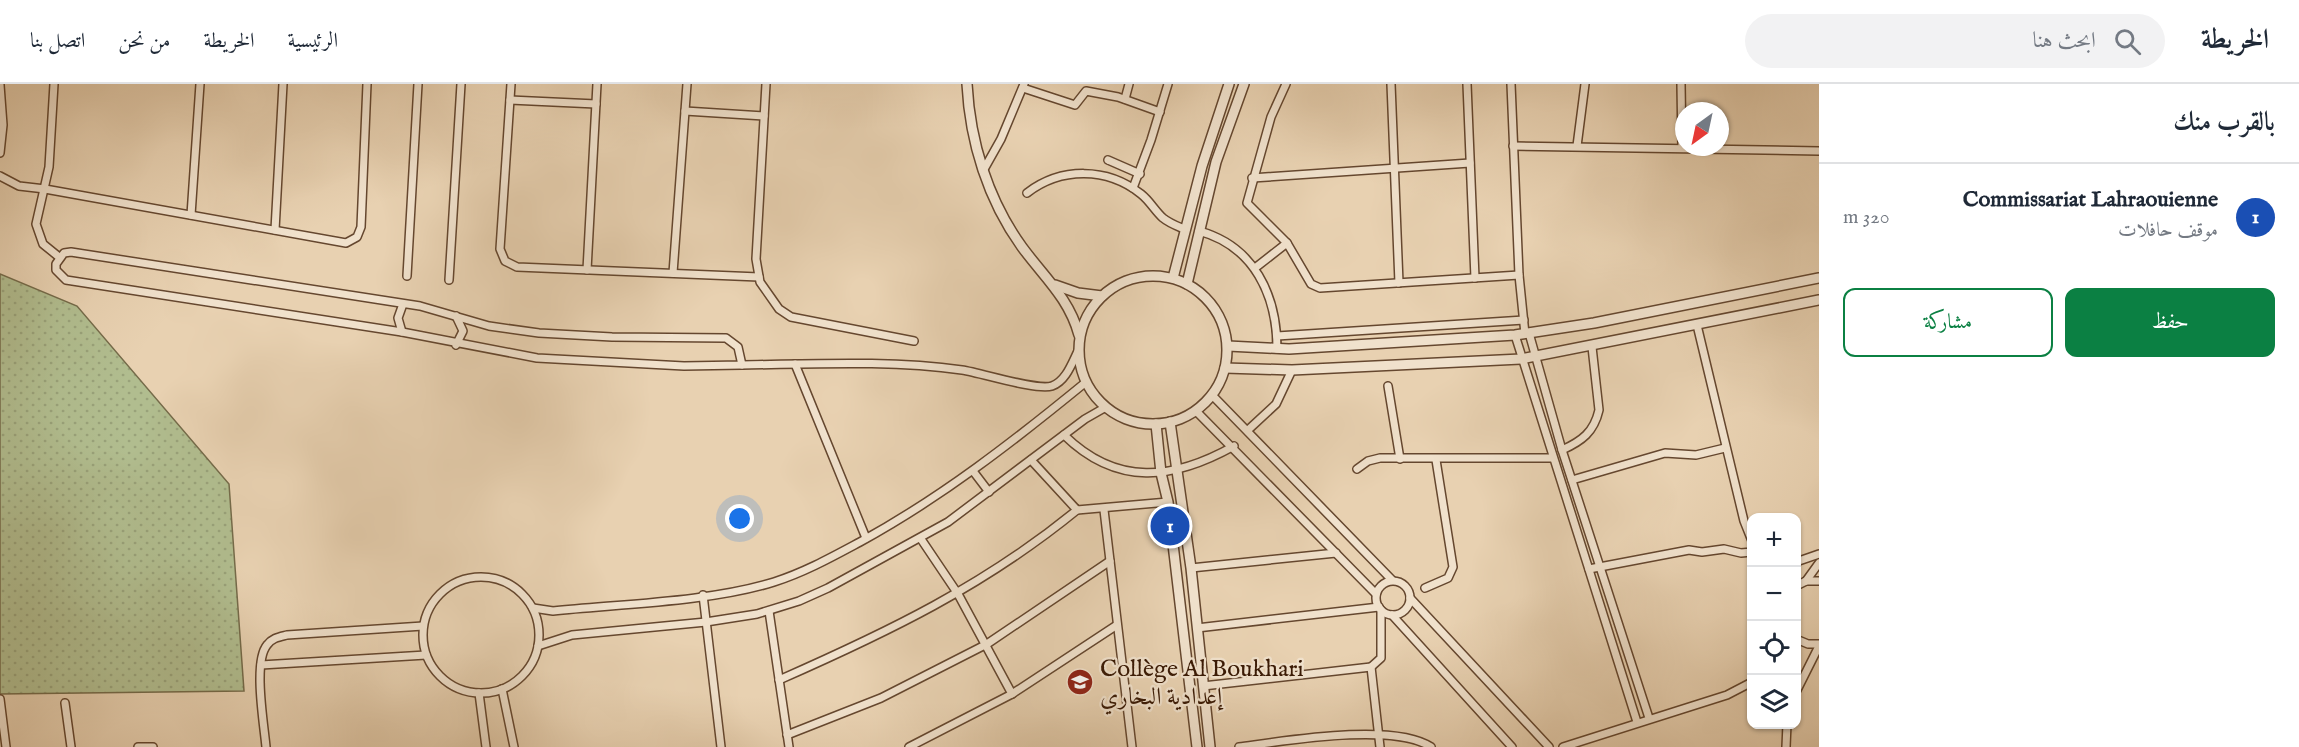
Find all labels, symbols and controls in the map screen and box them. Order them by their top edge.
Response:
search box [1745,14,2165,68]
text: الخريطة [2201,23,2269,58]
icon: search [2111,25,2144,58]
text: ابحث هنا [2032,27,2096,55]
text: اتصل بنا [30,28,85,55]
text: من نحن [118,28,170,55]
text: الخريطة [203,28,255,55]
text: الرئيسية [288,28,338,55]
north arrow [1675,102,1729,156]
text: بالقرب منك [2173,106,2275,139]
text: Commissariat Lahraouienne [1963,186,2218,214]
text: 320 m [1843,205,1890,230]
text: 1 [2252,205,2259,230]
text: موقف حافلات [2118,218,2218,243]
button: مشاركة [1843,288,2053,357]
button: حفظ [2065,288,2275,357]
your location [725,504,754,533]
pin: 1 [1150,504,1190,548]
map controls [1747,513,1801,729]
button: + [1747,513,1801,567]
button: − [1747,567,1801,621]
button: locate [1747,621,1801,675]
place label: Collège Al Boukhari إعدادية البخاري [1100,654,1304,715]
school or university icon: Collège Al Boukhari إعدادية البخاري [1065,667,1095,697]
button: layers [1747,675,1801,729]

